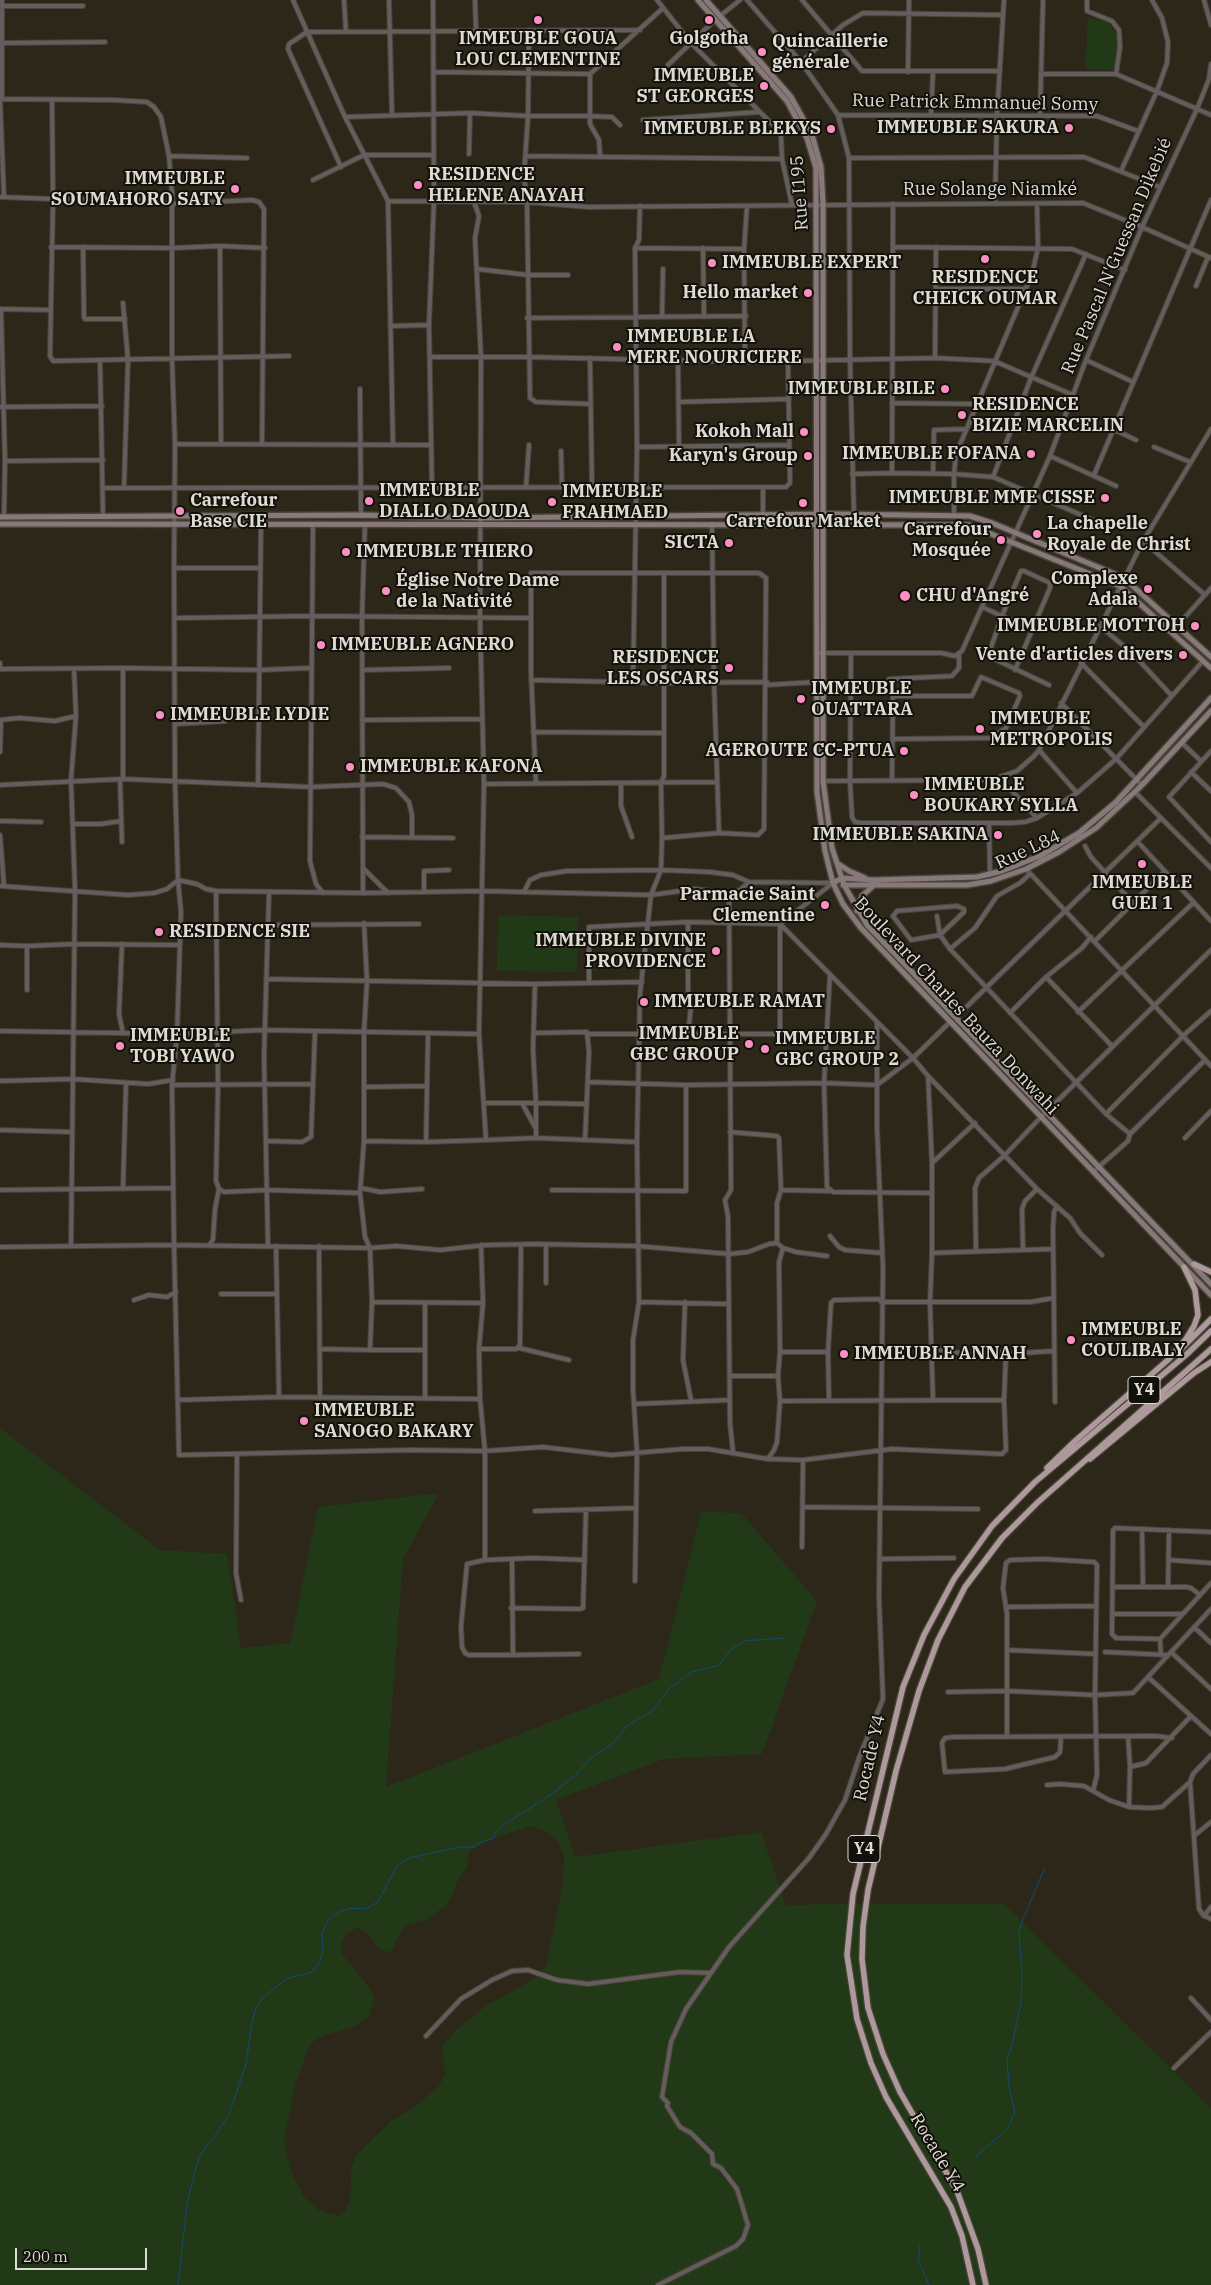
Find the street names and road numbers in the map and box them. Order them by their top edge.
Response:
street label: Rue Patrick Emmanuel Somy [852,90,1098,116]
street label: Rue Pascal N'Guessan Dikebié [1057,135,1177,377]
street label: Rue I195 [787,155,813,231]
street label: Rue Solange Niamké [903,179,1077,201]
street label: Rue L84 [992,826,1064,874]
street label: Boulevard Charles Bauza Donwahi [849,892,1063,1120]
road number: Y4 [1128,1376,1160,1404]
street label: Rocade Y4 [850,1713,890,1803]
road number: Y4 [848,1836,880,1862]
street label: Rocade Y4 [905,2110,969,2196]

